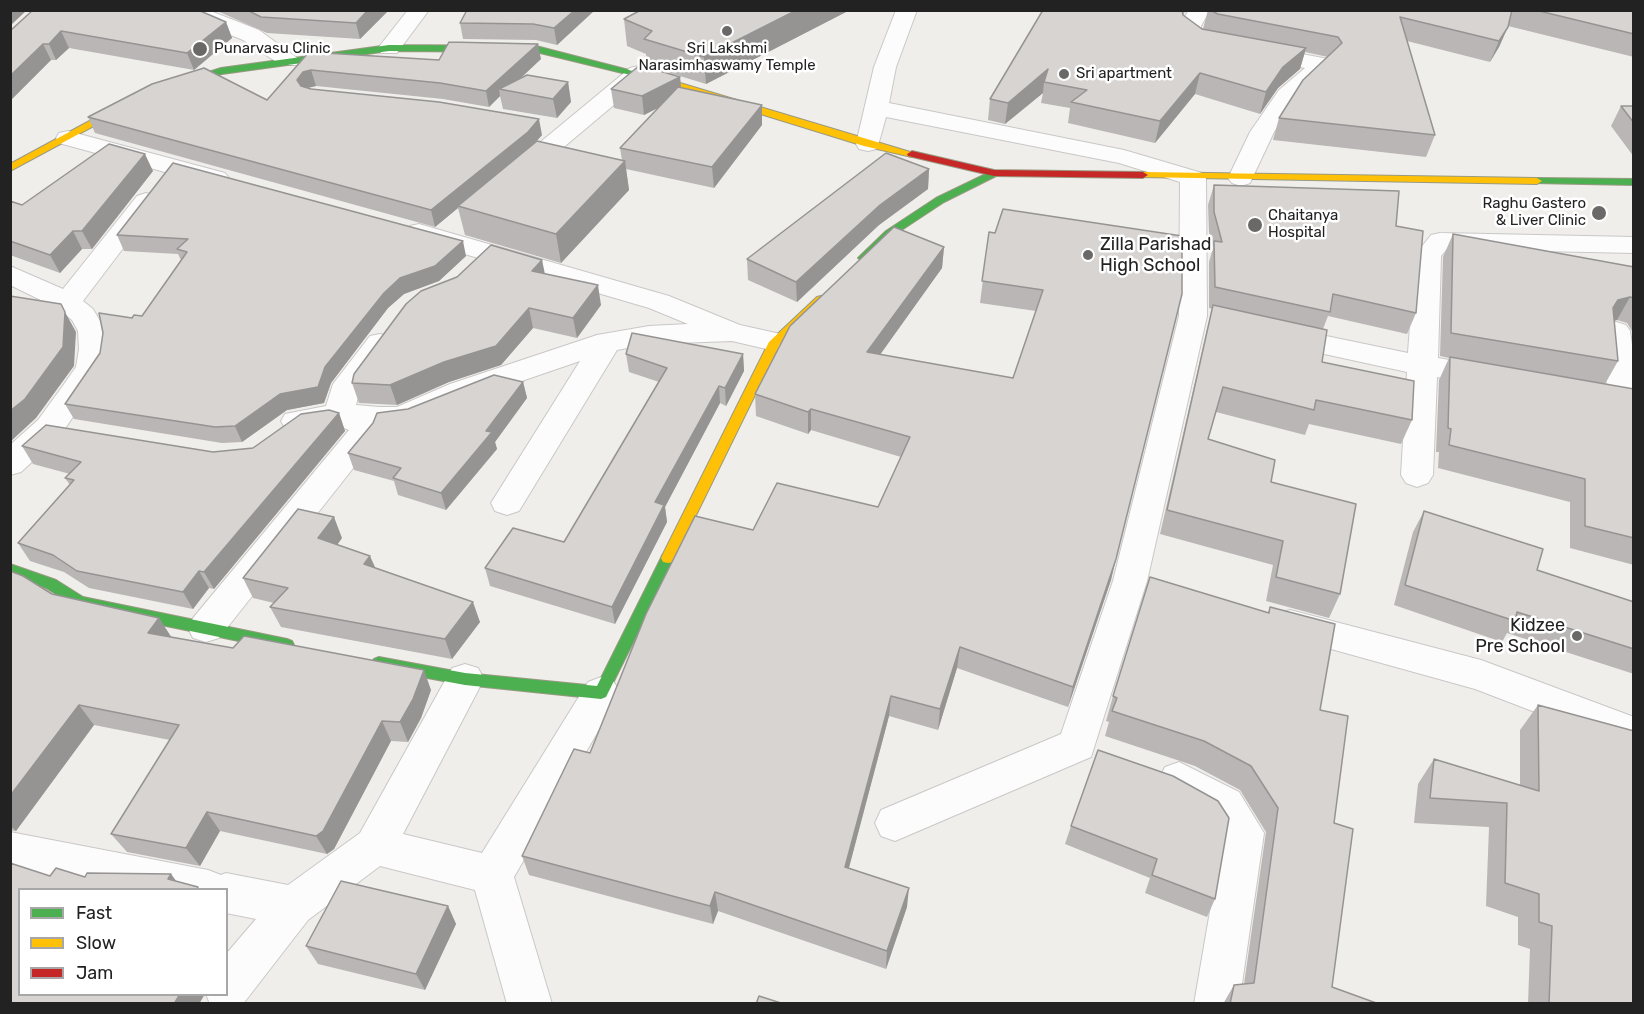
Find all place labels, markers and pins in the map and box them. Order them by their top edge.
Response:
marker: Sri Lakshmi Narasimhaswamy Temple [720,24,734,38]
marker: Punarvasu Clinic [191,40,209,58]
place label: Punarvasu Clinic [214,40,331,58]
place label: Sri Lakshmi Narasimhaswamy Temple [638,40,816,75]
place label: Sri apartment [1076,65,1172,83]
marker: Sri apartment [1057,67,1071,81]
place label: Raghu Gastero & Liver Clinic [1483,195,1586,230]
marker: Raghu Gastero & Liver Clinic [1590,204,1608,222]
place label: Chaitanya Hospital [1268,207,1338,242]
marker: Chaitanya Hospital [1246,216,1264,234]
place label: Zilla Parishad High School [1100,234,1212,276]
marker: Zilla Parishad High School [1081,248,1095,262]
place label: Kidzee Pre School [1475,615,1565,658]
marker: Kidzee Pre School [1570,629,1584,643]

